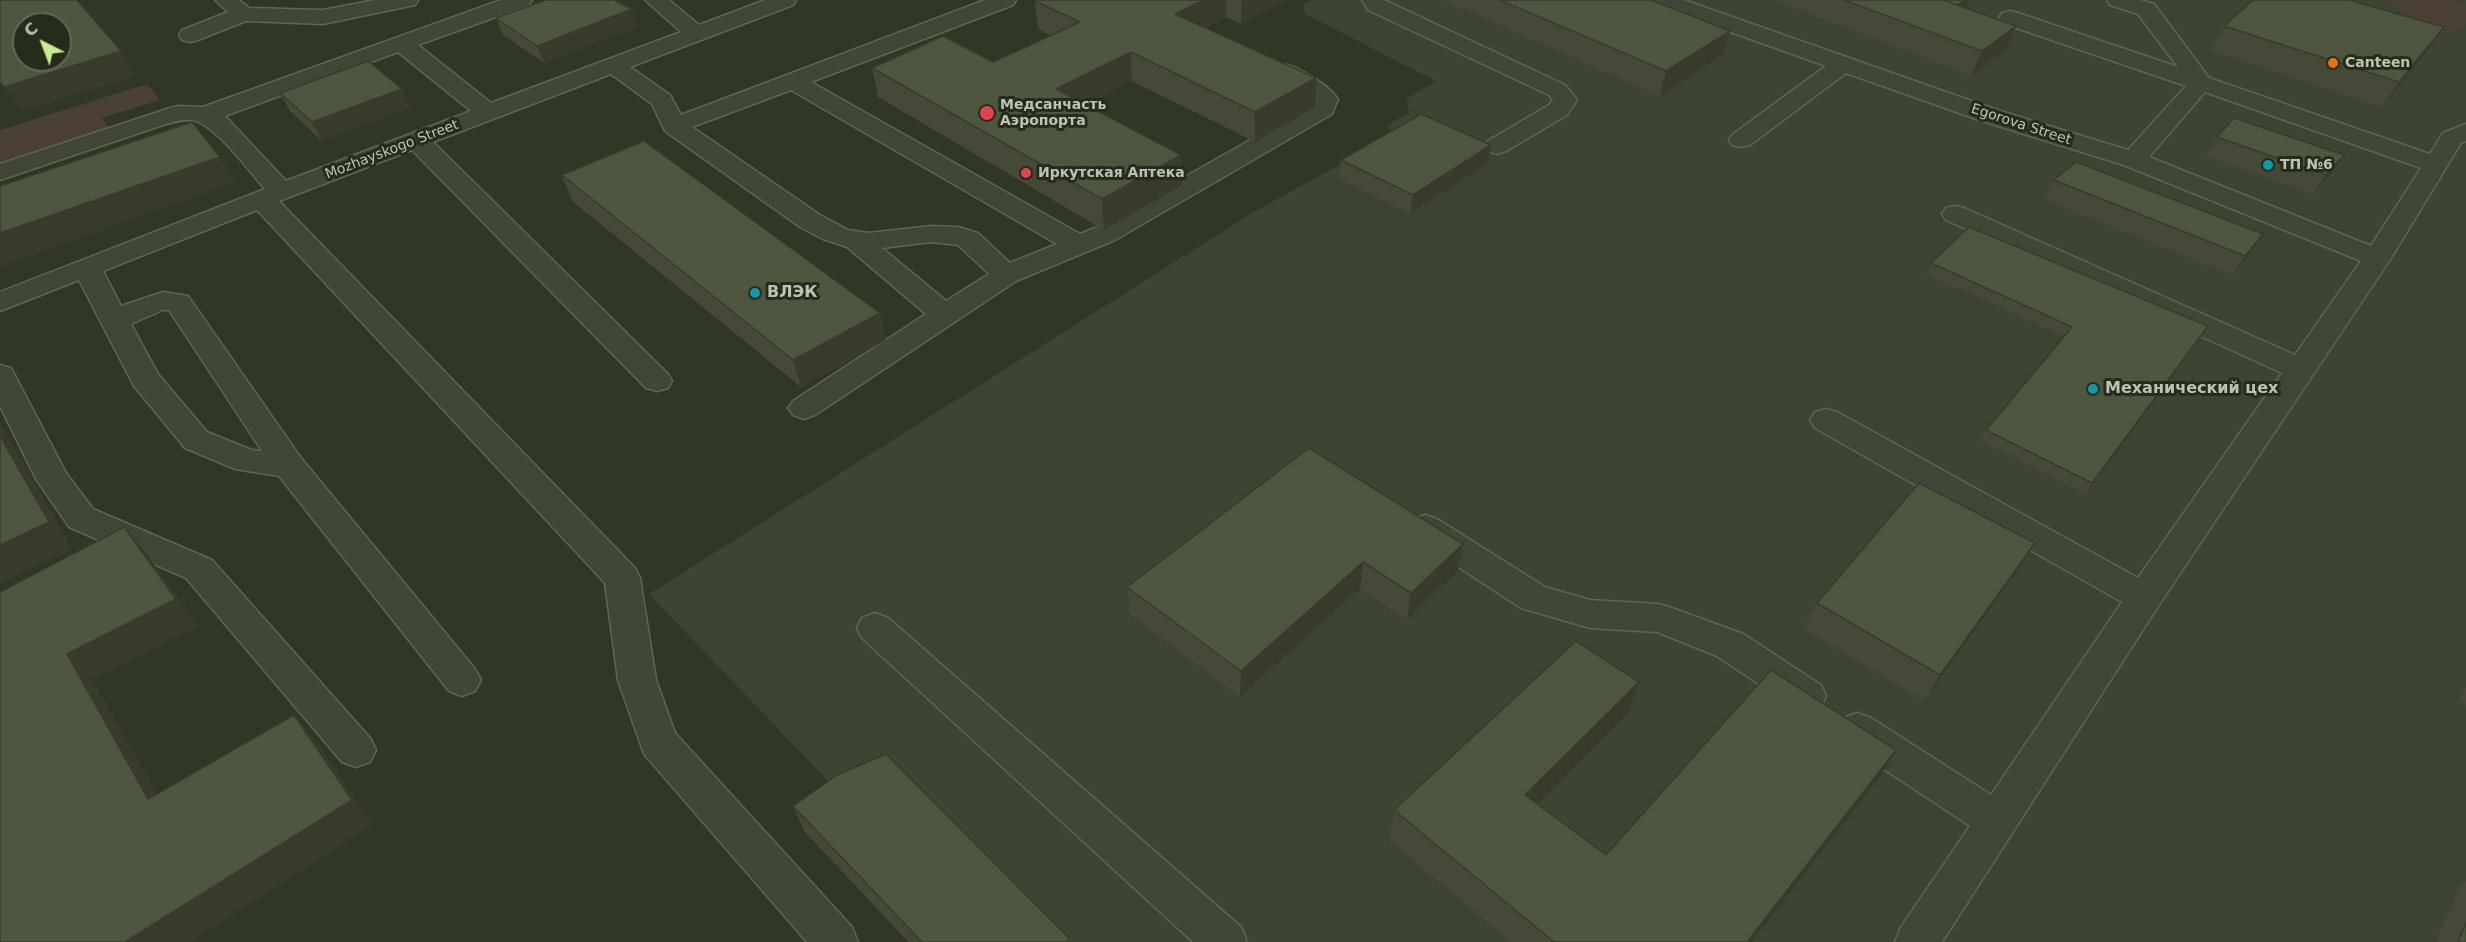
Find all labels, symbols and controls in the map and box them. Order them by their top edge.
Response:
north arrow [12,12,72,72]
text: С [20,19,42,41]
place label: Canteen [2345,55,2410,71]
marker: Canteen [2326,56,2340,70]
place label: Медсанчасть Аэропорта [1000,97,1106,130]
street label: Egorova Street [1969,101,2073,149]
marker: Медсанчасть Аэропорта [978,104,996,122]
street label: Mozhayskogo Street [323,117,461,183]
place label: ТП №6 [2280,157,2333,173]
marker: ТП №6 [2261,158,2275,172]
place label: Иркутская Аптека [1038,165,1185,181]
marker: Иркутская Аптека [1019,166,1033,180]
place label: ВЛЭК [767,283,817,303]
marker: ВЛЭК [748,286,762,300]
place label: Механический цех [2105,379,2278,399]
marker: Механический цех [2086,382,2100,396]

